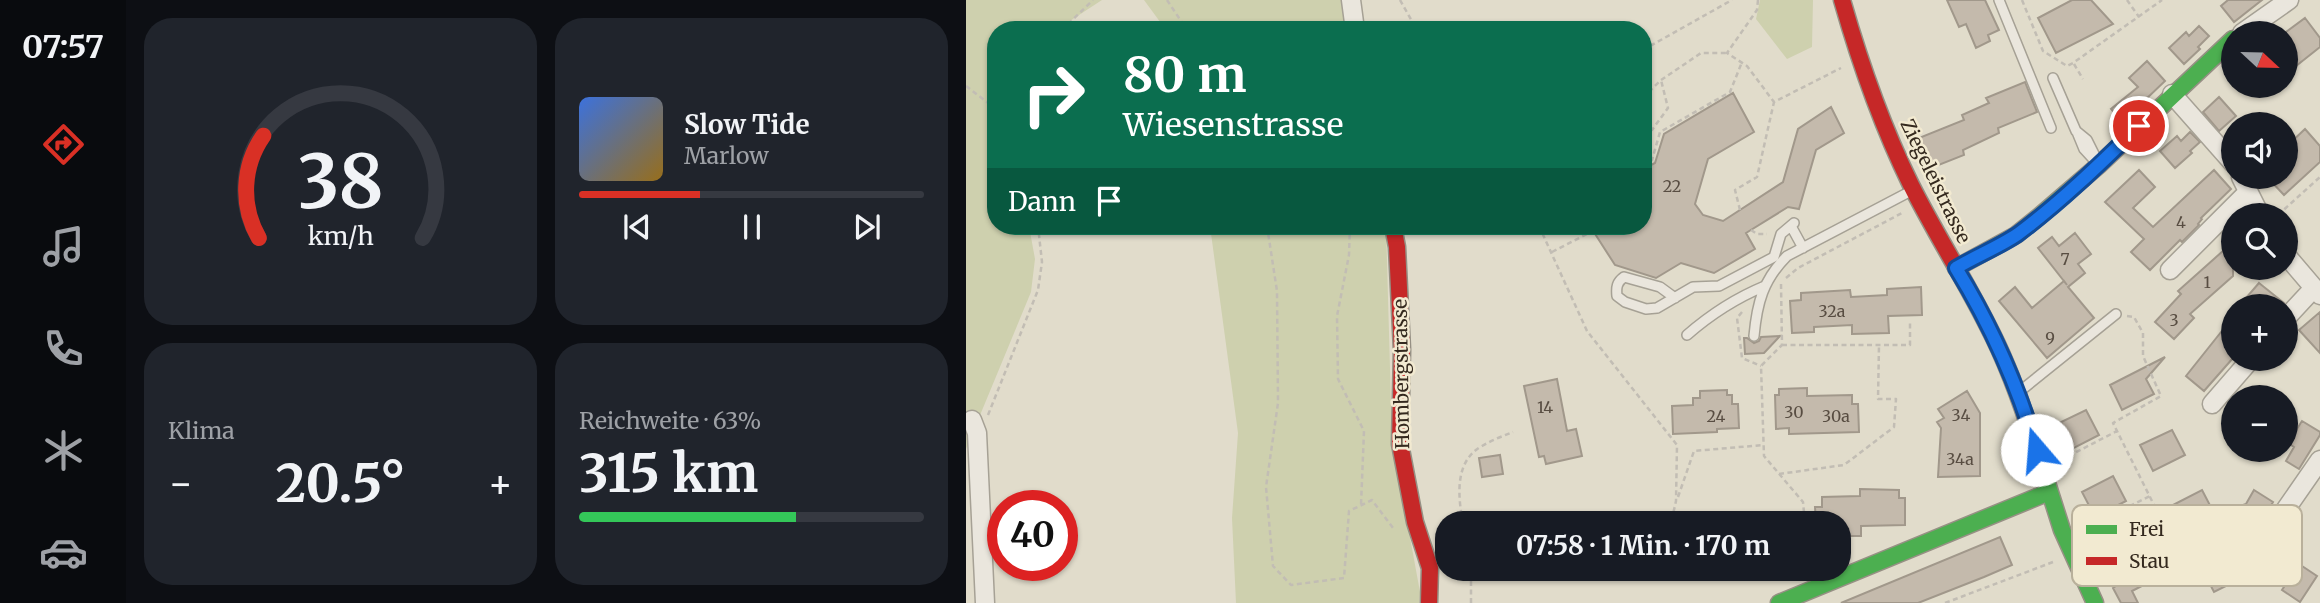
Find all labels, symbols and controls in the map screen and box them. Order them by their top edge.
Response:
north arrow [2221,21,2298,98]
map controls [2221,21,2298,462]
text: 07:57 [22,27,104,67]
text: 80 m [1123,44,1246,105]
icon: right [1008,49,1099,140]
pin [2109,96,2169,156]
text: Wiesenstrasse [1123,105,1344,145]
icon: arrive [2120,107,2158,145]
text: Slow Tide [684,108,810,141]
button: sound [2221,112,2298,189]
street label: Ziegeleistrasse [1896,115,1976,247]
icon: directions [39,120,88,169]
text: 38 [297,136,384,228]
text: Marlow [684,141,769,170]
house number: 22 [1663,176,1681,196]
icon: arrive [1090,182,1128,220]
text: Dann [1008,185,1076,218]
button: search [2221,203,2298,280]
icon: previous [618,208,656,246]
icon: pause [733,208,771,246]
icon: next [848,208,886,246]
house number: 4 [2176,212,2186,232]
text: km/h [307,220,374,252]
icon: music [39,222,88,271]
house number: 7 [2060,249,2070,269]
house number: 1 [2203,272,2211,292]
button: + [2221,294,2298,371]
street label: Hombergstrasse [1388,299,1414,449]
house number: 32a [1819,301,1846,321]
house number: 3 [2169,310,2179,330]
icon: phone [39,324,88,373]
house number: 9 [2045,328,2055,348]
button: − [2221,385,2298,462]
house number: 14 [1537,397,1553,417]
house number: 30 [1784,402,1804,422]
house number: 34 [1952,405,1971,425]
text: Reichweite · 63% [579,406,761,435]
house number: 24 [1707,406,1726,426]
house number: 30a [1822,406,1850,426]
position arrow [2000,413,2074,487]
text: Klima [168,416,235,445]
icon: climate [39,426,88,475]
text: 315 km [579,441,758,506]
house number: 34a [1946,449,1974,469]
text: 20.5° [276,451,405,516]
text: − [168,460,193,507]
text: + [488,460,513,507]
speed limit sign: 40 [987,490,1078,581]
legend [2072,505,2302,586]
text: Frei [2129,517,2164,541]
icon: car [39,528,88,577]
text: 07:58 · 1 Min. · 170 m [1516,529,1770,562]
text: Stau [2129,549,2170,573]

